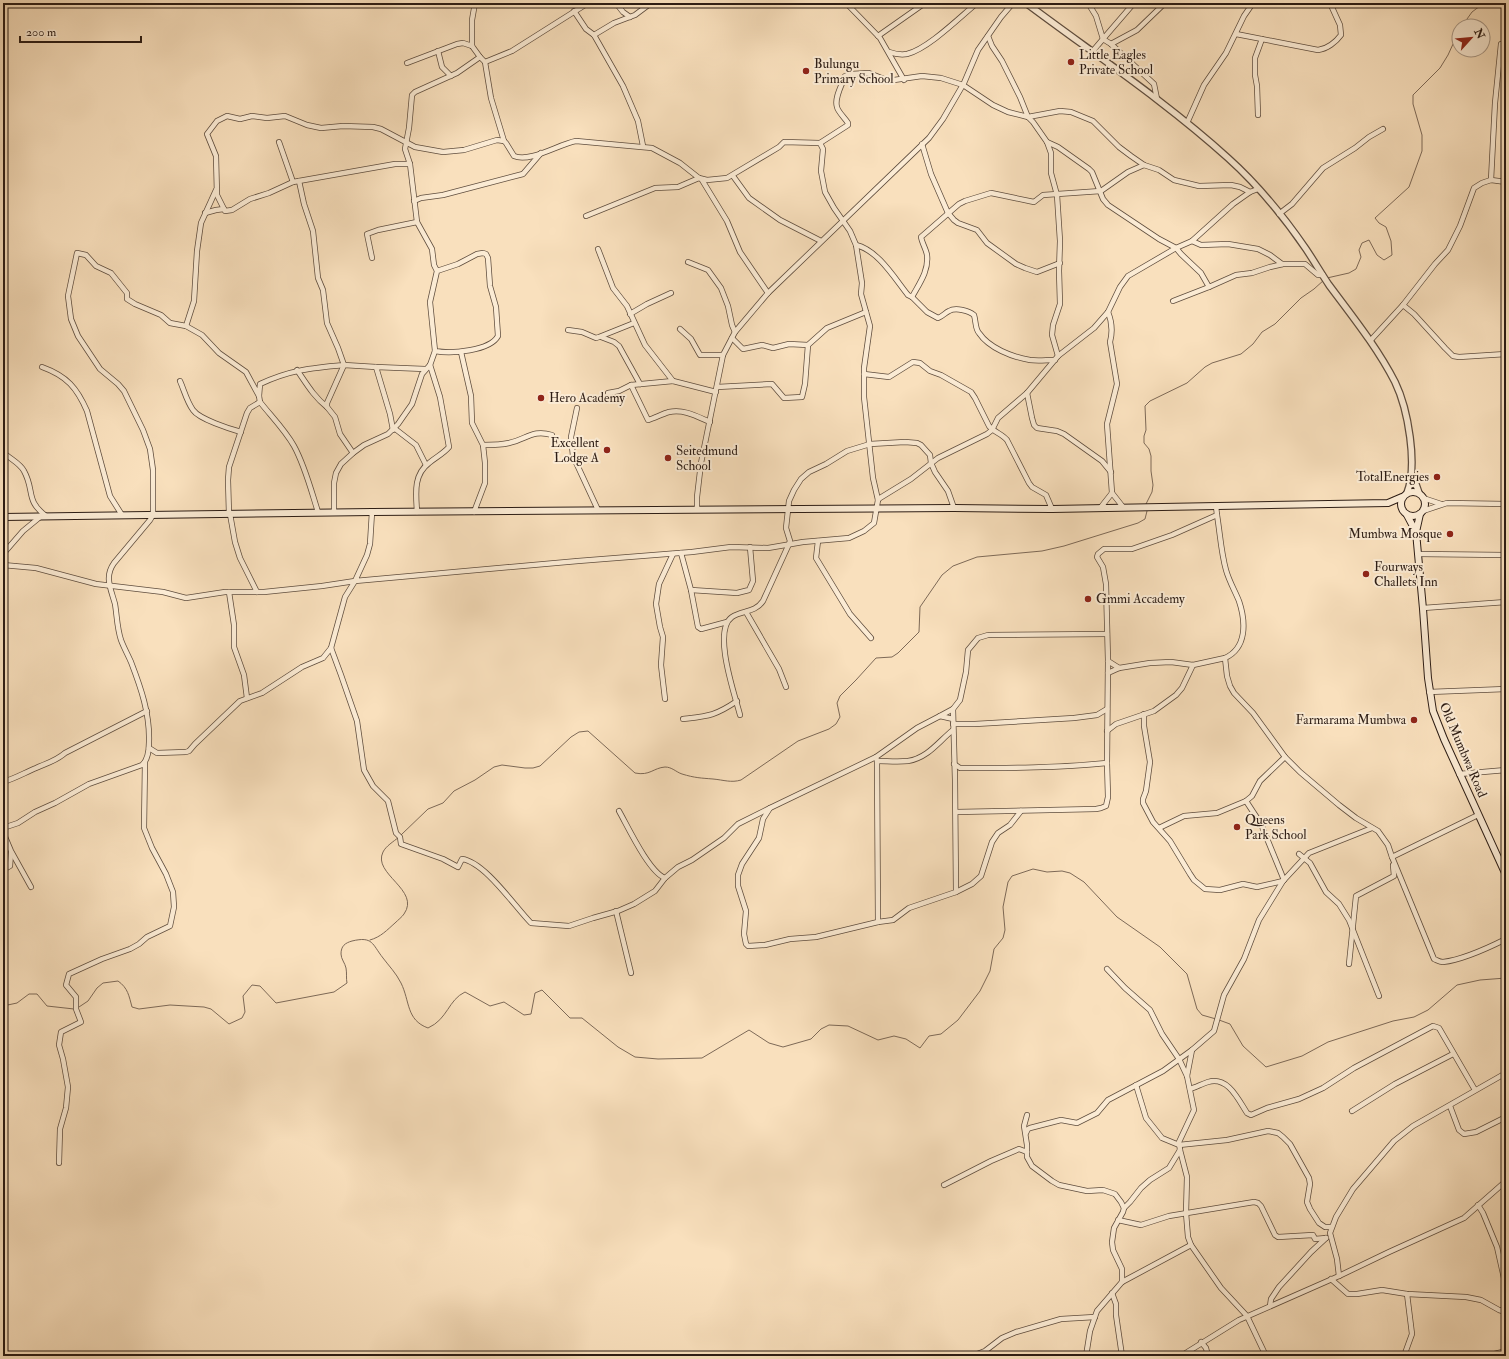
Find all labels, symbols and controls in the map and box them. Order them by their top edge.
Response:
scale bar [20,18,141,44]
north arrow [1451,18,1491,58]
text: 200 m [26,25,57,40]
text: N [1471,25,1488,42]
place label: Little Eagles Private School [1079,47,1154,78]
place label: Bulungu Primary School [814,56,894,88]
marker: Little Eagles Private School [1066,57,1076,67]
marker: Bulungu Primary School [801,66,811,76]
place label: Hero Academy [549,390,625,407]
marker: Hero Academy [536,393,546,403]
place label: Excellent Lodge A [550,435,600,466]
place label: Seitedmund School [676,443,738,474]
marker: Excellent Lodge A [602,445,612,455]
marker: Seitedmund School [663,453,673,463]
place label: TotalEnergies [1356,469,1430,485]
marker: TotalEnergies [1432,472,1442,482]
place label: Mumbwa Mosque [1349,526,1443,542]
marker: Mumbwa Mosque [1445,529,1455,539]
place label: Fourways Challets Inn [1374,559,1438,590]
marker: Fourways Challets Inn [1361,569,1371,579]
place label: Gmmi Accademy [1096,591,1185,608]
marker: Gmmi Accademy [1083,594,1093,604]
street label: Old Mumbwa Road [1436,700,1490,800]
place label: Farmarama Mumbwa [1295,712,1407,728]
marker: Farmarama Mumbwa [1409,715,1419,725]
place label: Queens Park School [1245,812,1307,843]
marker: Queens Park School [1232,822,1242,832]

